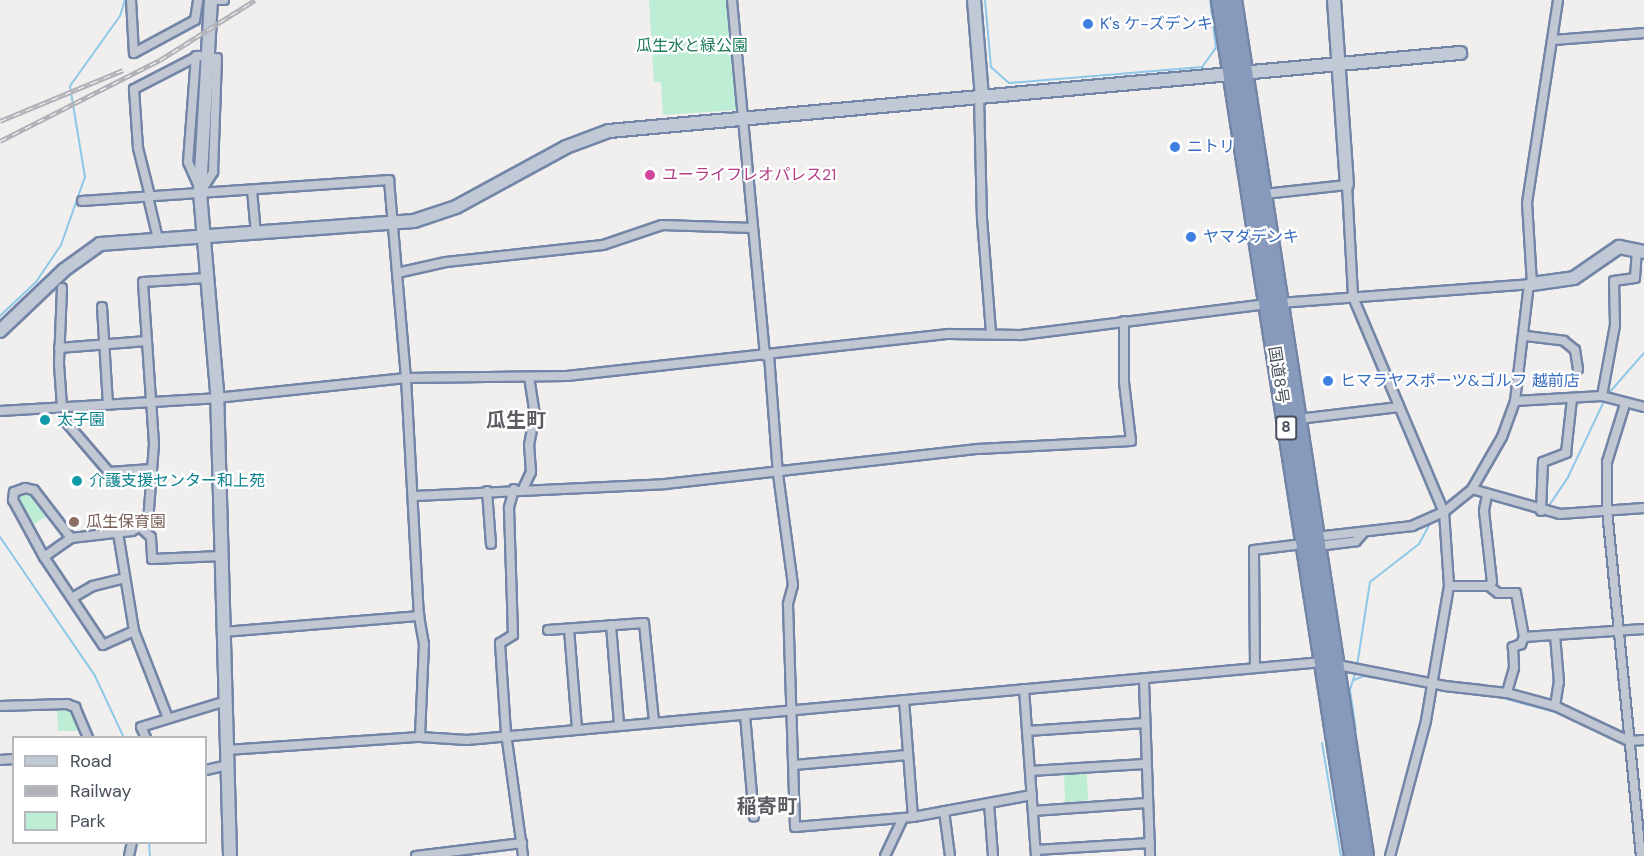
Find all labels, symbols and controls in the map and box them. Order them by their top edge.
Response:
place label: K's ケ-ズデンキ [1100,14,1213,34]
marker: K's ケ-ズデンキ [1081,17,1095,31]
park label: 瓜生水と緑公園 [636,36,748,56]
place label: ニトリ [1187,137,1235,157]
marker: ニトリ [1168,140,1182,154]
place label: ユーライフレオパレス21 [662,165,836,185]
marker: ユーライフレオパレス21 [643,168,657,182]
place label: ヤマダデンキ [1203,227,1299,247]
marker: ヤマダデンキ [1184,230,1198,244]
street label: 国道8号 [1264,345,1292,405]
place label: ヒマラヤスポーツ&ゴルフ 越前店 [1340,371,1580,391]
marker: ヒマラヤスポーツ&ゴルフ 越前店 [1321,374,1335,388]
district label: 瓜生町 [486,408,546,432]
place label: 太子園 [57,410,105,430]
marker: 太子園 [38,413,52,427]
road number: 8 [1274,416,1298,440]
place label: 介護支援センター和上苑 [89,471,265,491]
marker: 介護支援センター和上苑 [70,474,84,488]
place label: 瓜生保育園 [86,512,166,532]
marker: 瓜生保育園 [67,515,81,529]
legend [12,736,207,844]
text: Road [70,749,112,773]
text: Railway [70,779,132,803]
district label: 稲寄町 [737,794,797,818]
text: Park [70,809,106,833]

